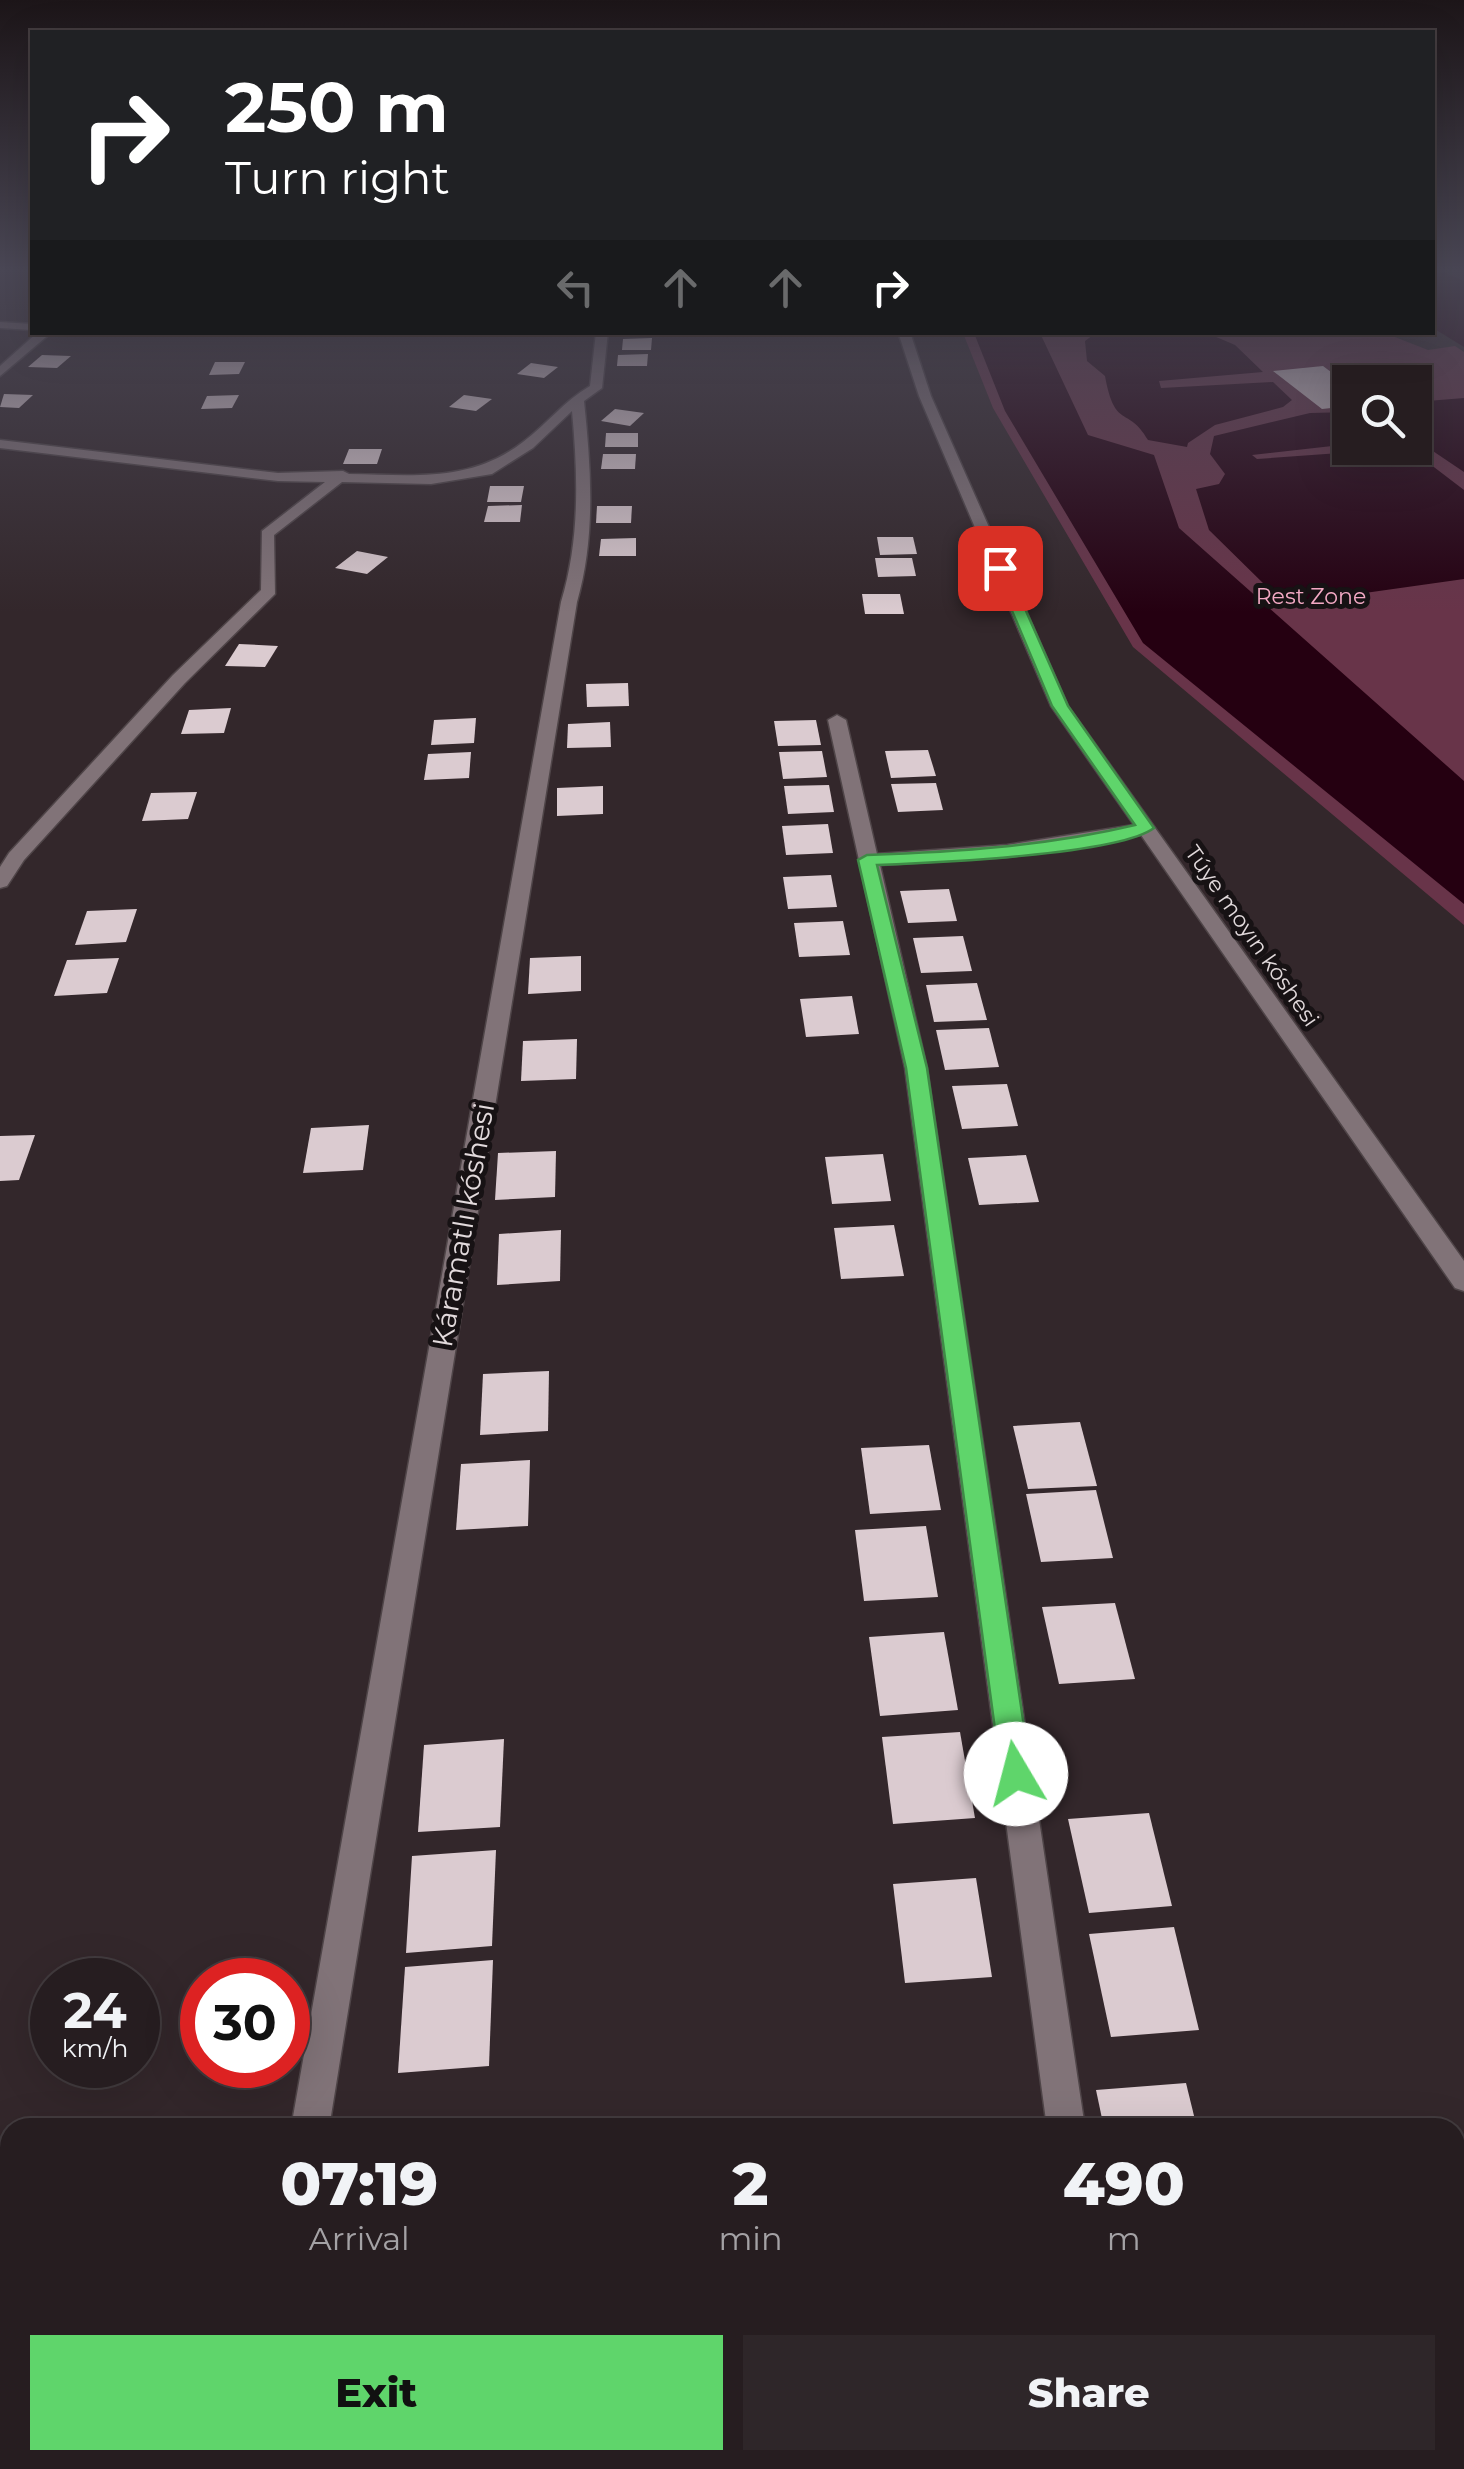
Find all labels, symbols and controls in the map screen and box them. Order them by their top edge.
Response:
text: 250 m [225,64,449,150]
icon: right [60,70,190,200]
text: Turn right [225,150,450,205]
icon: left [548,260,603,315]
icon: ahead [653,260,708,315]
icon: ahead [758,260,813,315]
icon: right [863,260,918,315]
map controls [1332,365,1432,465]
button: search [1332,365,1432,465]
pin [958,526,1043,611]
icon: arrive [973,541,1028,596]
park label: Rest Zone [1256,583,1366,610]
street label: Túye moyın kóshesi [1179,840,1325,1032]
street label: Káramatlı kóshesi [425,1100,501,1350]
position arrow [964,1722,1068,1826]
speed limit sign: 30 [180,1958,310,2088]
text: 24 [63,1980,127,2041]
text: km/h [62,2033,128,2063]
text: 07:19 [280,2147,438,2220]
text: 2 [733,2147,768,2220]
text: 490 [1063,2147,1185,2220]
text: Arrival [309,2219,410,2258]
text: min [718,2219,783,2258]
text: m [1107,2219,1141,2258]
button: Exit [30,2335,723,2450]
button: Share [743,2335,1435,2450]

